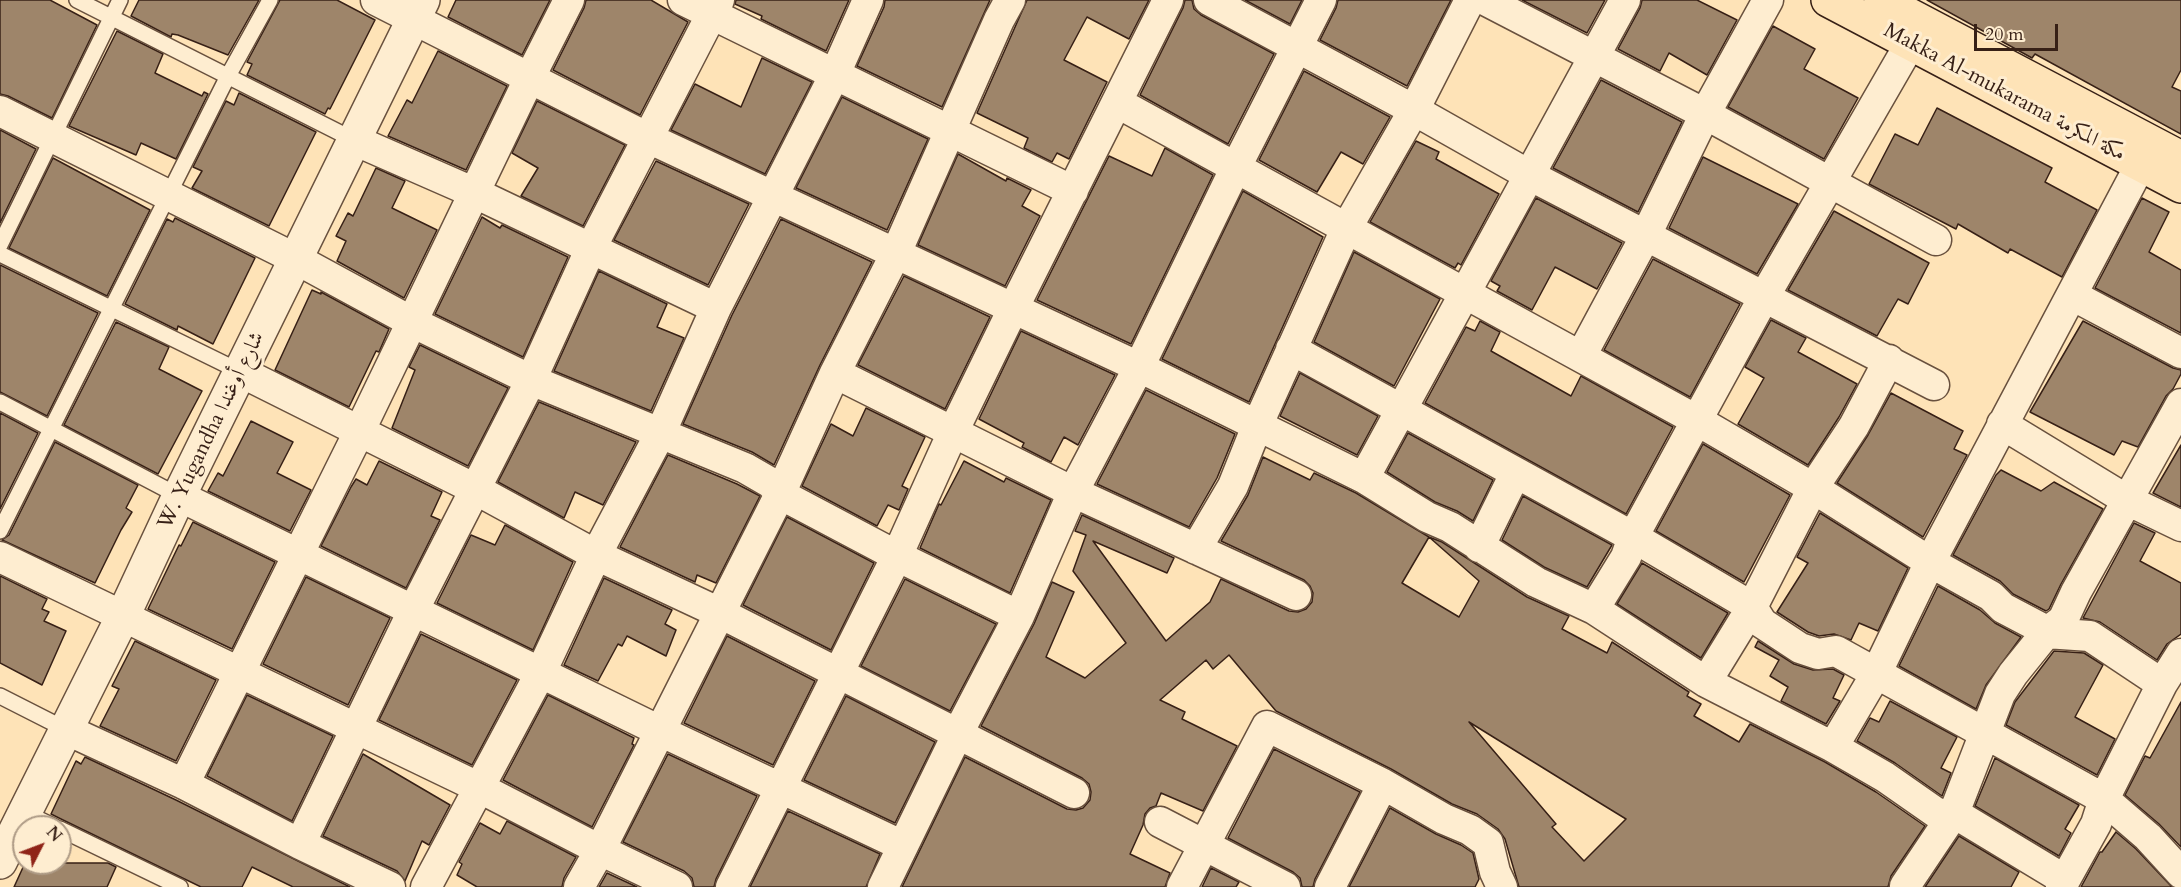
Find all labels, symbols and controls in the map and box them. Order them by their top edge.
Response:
scale bar [1977,12,2061,50]
street label: Makka Al-mukarama مكة المكرمة [1879,19,2129,167]
text: 20 m [1985,22,2024,47]
street label: W. Yugandha شارع أوغندا [153,328,271,534]
north arrow [12,815,72,875]
text: N [41,822,67,847]

